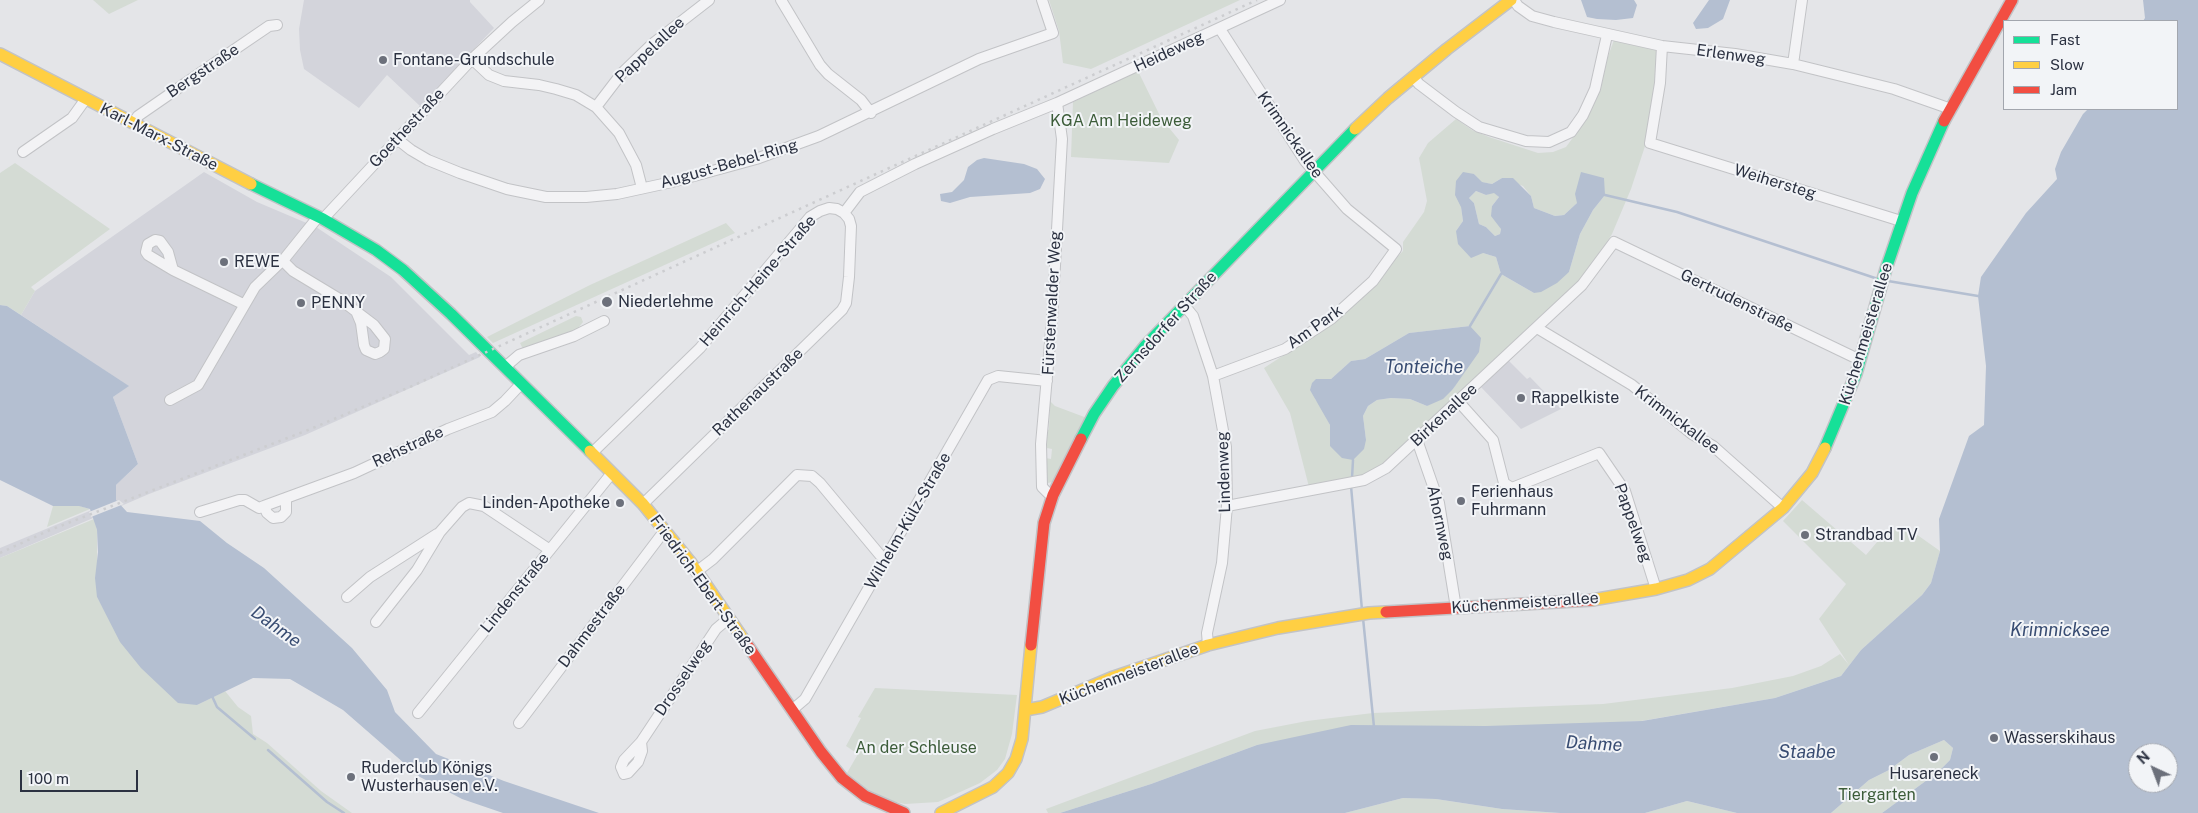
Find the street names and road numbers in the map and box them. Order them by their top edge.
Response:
street label: Pappelallee [611,13,689,87]
street label: Heideweg [1131,27,1207,77]
street label: Bergstraße [163,40,243,102]
street label: Erlenweg [1695,41,1767,69]
street label: Goethestraße [365,84,449,172]
street label: Krimnickallee [1253,88,1327,182]
street label: Karl-Marx-Straße [97,99,221,175]
street label: August-Bebel-Ring [658,135,800,193]
street label: Weihersteg [1732,160,1818,204]
street label: Heinrich-Heine-Straße [696,211,820,351]
street label: Fürstenwalder Weg [1039,230,1065,376]
street label: Küchenmeisterallee [1835,261,1897,407]
street label: Gertrudenstraße [1677,265,1797,337]
street label: Zernsdorfer Straße [1111,267,1221,387]
street label: Am Park [1284,301,1346,353]
street label: Rathenaustraße [709,344,807,440]
street label: Birkenallee [1407,379,1481,451]
street label: Krimnickallee [1631,382,1723,458]
street label: Rehstraße [369,422,447,472]
street label: Lindenweg [1213,431,1235,513]
street label: Wilhelm-Külz-Straße [861,449,955,593]
street label: Pappelweg [1610,481,1656,565]
street label: Ahornweg [1423,484,1457,562]
street label: Friedrich-Ebert-Straße [646,511,760,659]
street label: Lindenstraße [477,549,553,637]
street label: Dahmestraße [554,581,630,671]
street label: Küchenmeisterallee [1451,588,1599,618]
street label: Drosselweg [651,636,715,720]
street label: Küchenmeisterallee [1057,639,1201,709]

